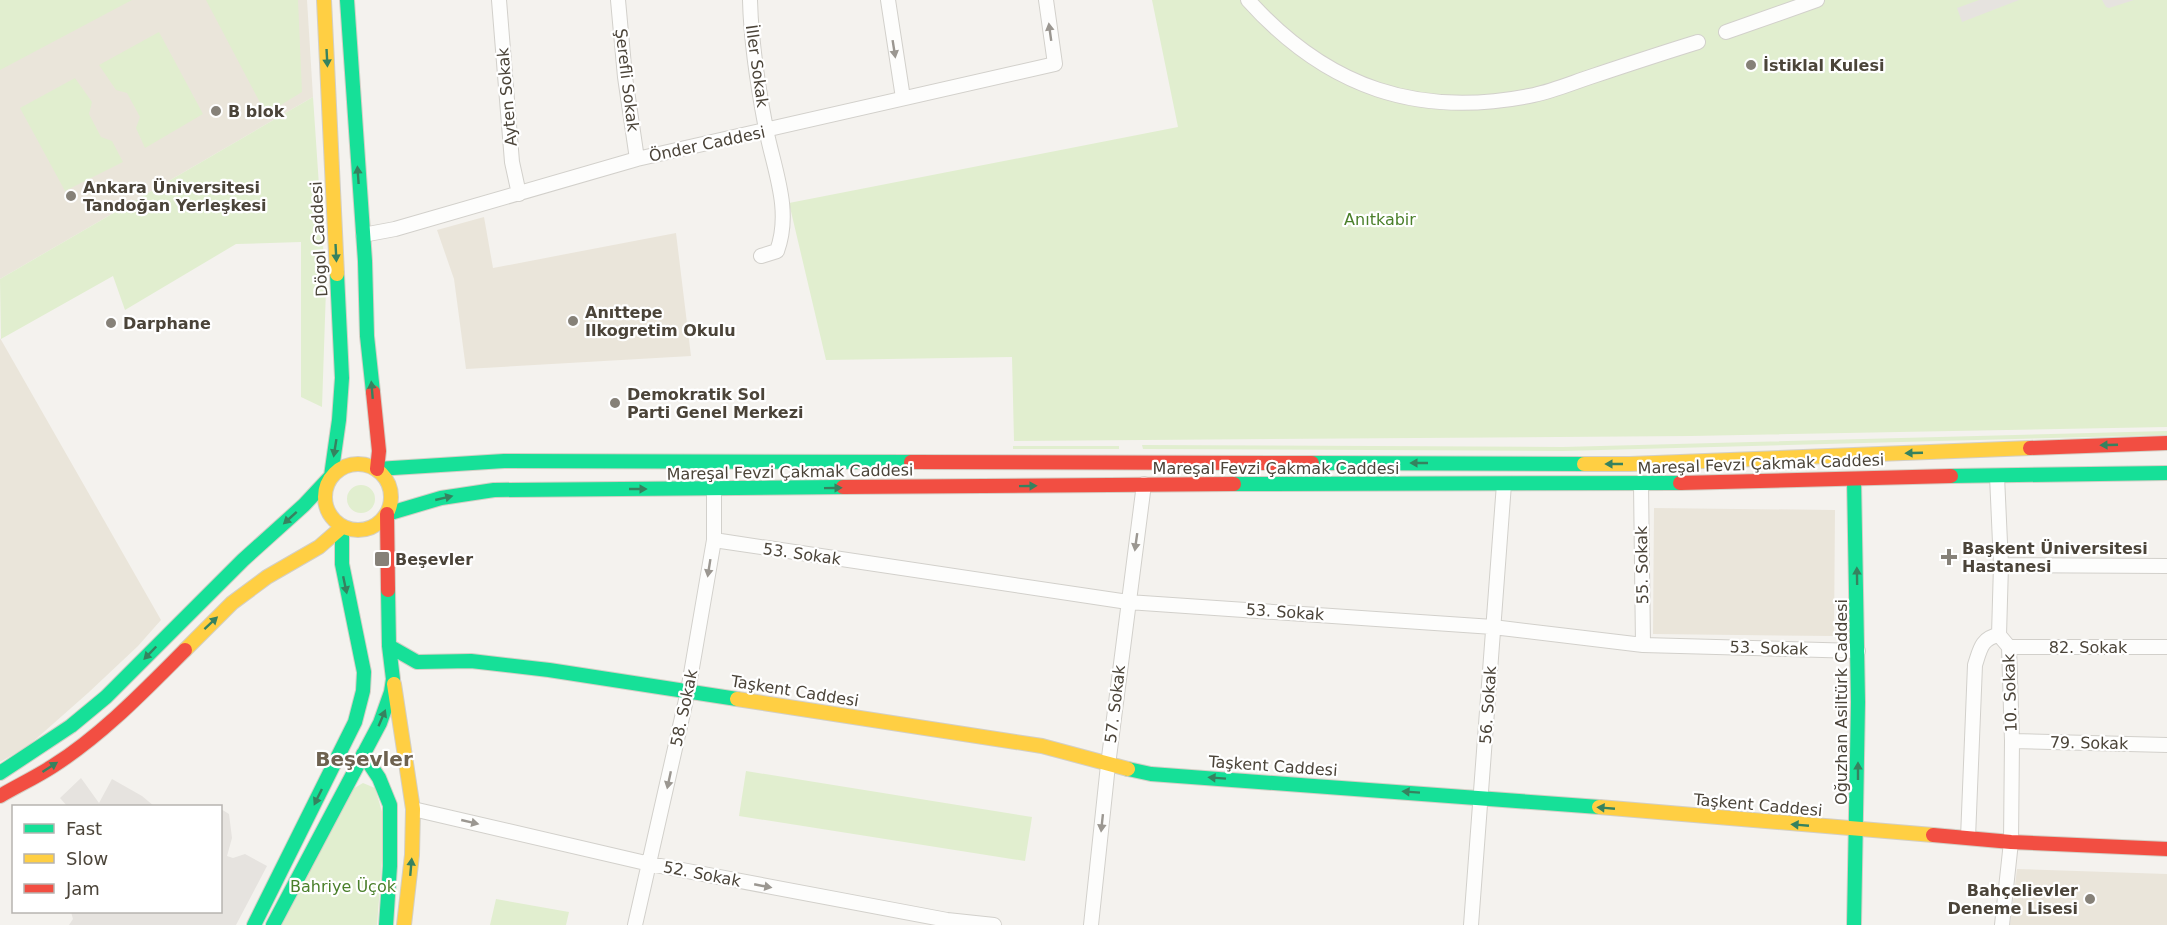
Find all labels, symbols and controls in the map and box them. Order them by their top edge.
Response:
one-way arrow [1046,22,1055,41]
street label: İller Sokak [742,24,772,109]
street label: Şerefli Sokak [611,27,643,133]
one-way arrow [890,40,899,59]
street label: Ayten Sokak [493,46,521,147]
one-way arrow [322,49,331,68]
place label: İstiklal Kulesi [1763,56,1884,75]
marker: İstiklal Kulesi [1744,58,1758,72]
place label: B blok [228,102,285,121]
marker: B blok [209,104,223,118]
street label: Önder Caddesi [647,122,767,166]
one-way arrow [354,165,363,184]
place label: Ankara Üniversitesi Tandoğan Yerleşkesi [83,178,266,215]
street label: Dögol Caddesi [306,181,332,297]
marker: Ankara Üniversitesi Tandoğan Yerleşkesi [64,189,78,203]
park label: Anıtkabir [1344,210,1416,229]
one-way arrow [332,244,341,263]
place label: Anıttepe Ilkogretim Okulu [585,303,736,340]
place label: Darphane [123,314,211,333]
marker: Anıttepe Ilkogretim Okulu [566,314,580,328]
marker: Darphane [104,316,118,330]
one-way arrow [368,380,377,399]
place label: Demokratik Sol Parti Genel Merkezi [627,385,804,422]
marker: Demokratik Sol Parti Genel Merkezi [608,396,622,410]
one-way arrow [331,438,340,457]
one-way arrow [2099,441,2118,450]
one-way arrow [1904,448,1923,457]
street label: Mareşal Fevzi Çakmak Caddesi [1637,450,1885,478]
one-way arrow [1409,458,1428,468]
street label: Mareşal Fevzi Çakmak Caddesi [1153,459,1399,478]
one-way arrow [1604,459,1623,469]
street label: Mareşal Fevzi Çakmak Caddesi [666,460,914,484]
one-way arrow [1018,481,1037,491]
one-way arrow [823,483,842,493]
one-way arrow [628,484,647,494]
one-way arrow [434,493,453,502]
one-way arrow [283,511,298,524]
street label: 55. Sokak [1632,525,1652,604]
one-way arrow [1131,533,1140,552]
street label: 53. Sokak [762,539,843,569]
place label: Başkent Üniversitesi Hastanesi [1962,539,2148,576]
marker: Başkent Üniversitesi Hastanesi [1940,548,1958,566]
marker: Beşevler [373,550,391,568]
place label: Beşevler [395,550,473,569]
one-way arrow [705,559,714,578]
one-way arrow [1852,566,1861,585]
one-way arrow [341,575,351,594]
street label: Oğuzhan Asiltürk Caddesi [1832,599,1851,805]
street label: 53. Sokak [1245,600,1326,624]
one-way arrow [204,616,219,630]
street label: 53. Sokak [1729,637,1809,659]
street label: 82. Sokak [2049,638,2128,657]
one-way arrow [143,645,157,659]
street label: 10. Sokak [1999,653,2021,733]
street label: 57. Sokak [1101,663,1129,744]
street label: 56. Sokak [1476,664,1500,745]
street label: 58. Sokak [667,667,702,748]
street label: Taşkent Caddesi [729,671,860,710]
one-way arrow [377,709,387,727]
street label: 79. Sokak [2050,733,2129,753]
district label: Beşevler [315,747,413,771]
street label: Taşkent Caddesi [1207,752,1338,780]
one-way arrow [42,761,59,772]
one-way arrow [1853,761,1863,780]
one-way arrow [664,771,673,790]
one-way arrow [1207,774,1226,783]
one-way arrow [313,788,323,806]
one-way arrow [1402,788,1421,797]
street label: Taşkent Caddesi [1692,790,1823,820]
one-way arrow [1596,803,1615,813]
legend [12,805,222,913]
one-way arrow [1097,814,1107,833]
text: Fast [66,818,102,839]
one-way arrow [461,818,480,828]
one-way arrow [1790,820,1809,830]
text: Slow [66,848,108,869]
one-way arrow [407,857,416,876]
street label: 52. Sokak [662,857,743,891]
park label: Bahriye Üçok [290,877,397,896]
text: Jam [65,878,100,899]
place label: Bahçelievler Deneme Lisesi [1947,881,2078,918]
one-way arrow [754,882,773,891]
marker: Bahçelievler Deneme Lisesi [2083,892,2097,906]

